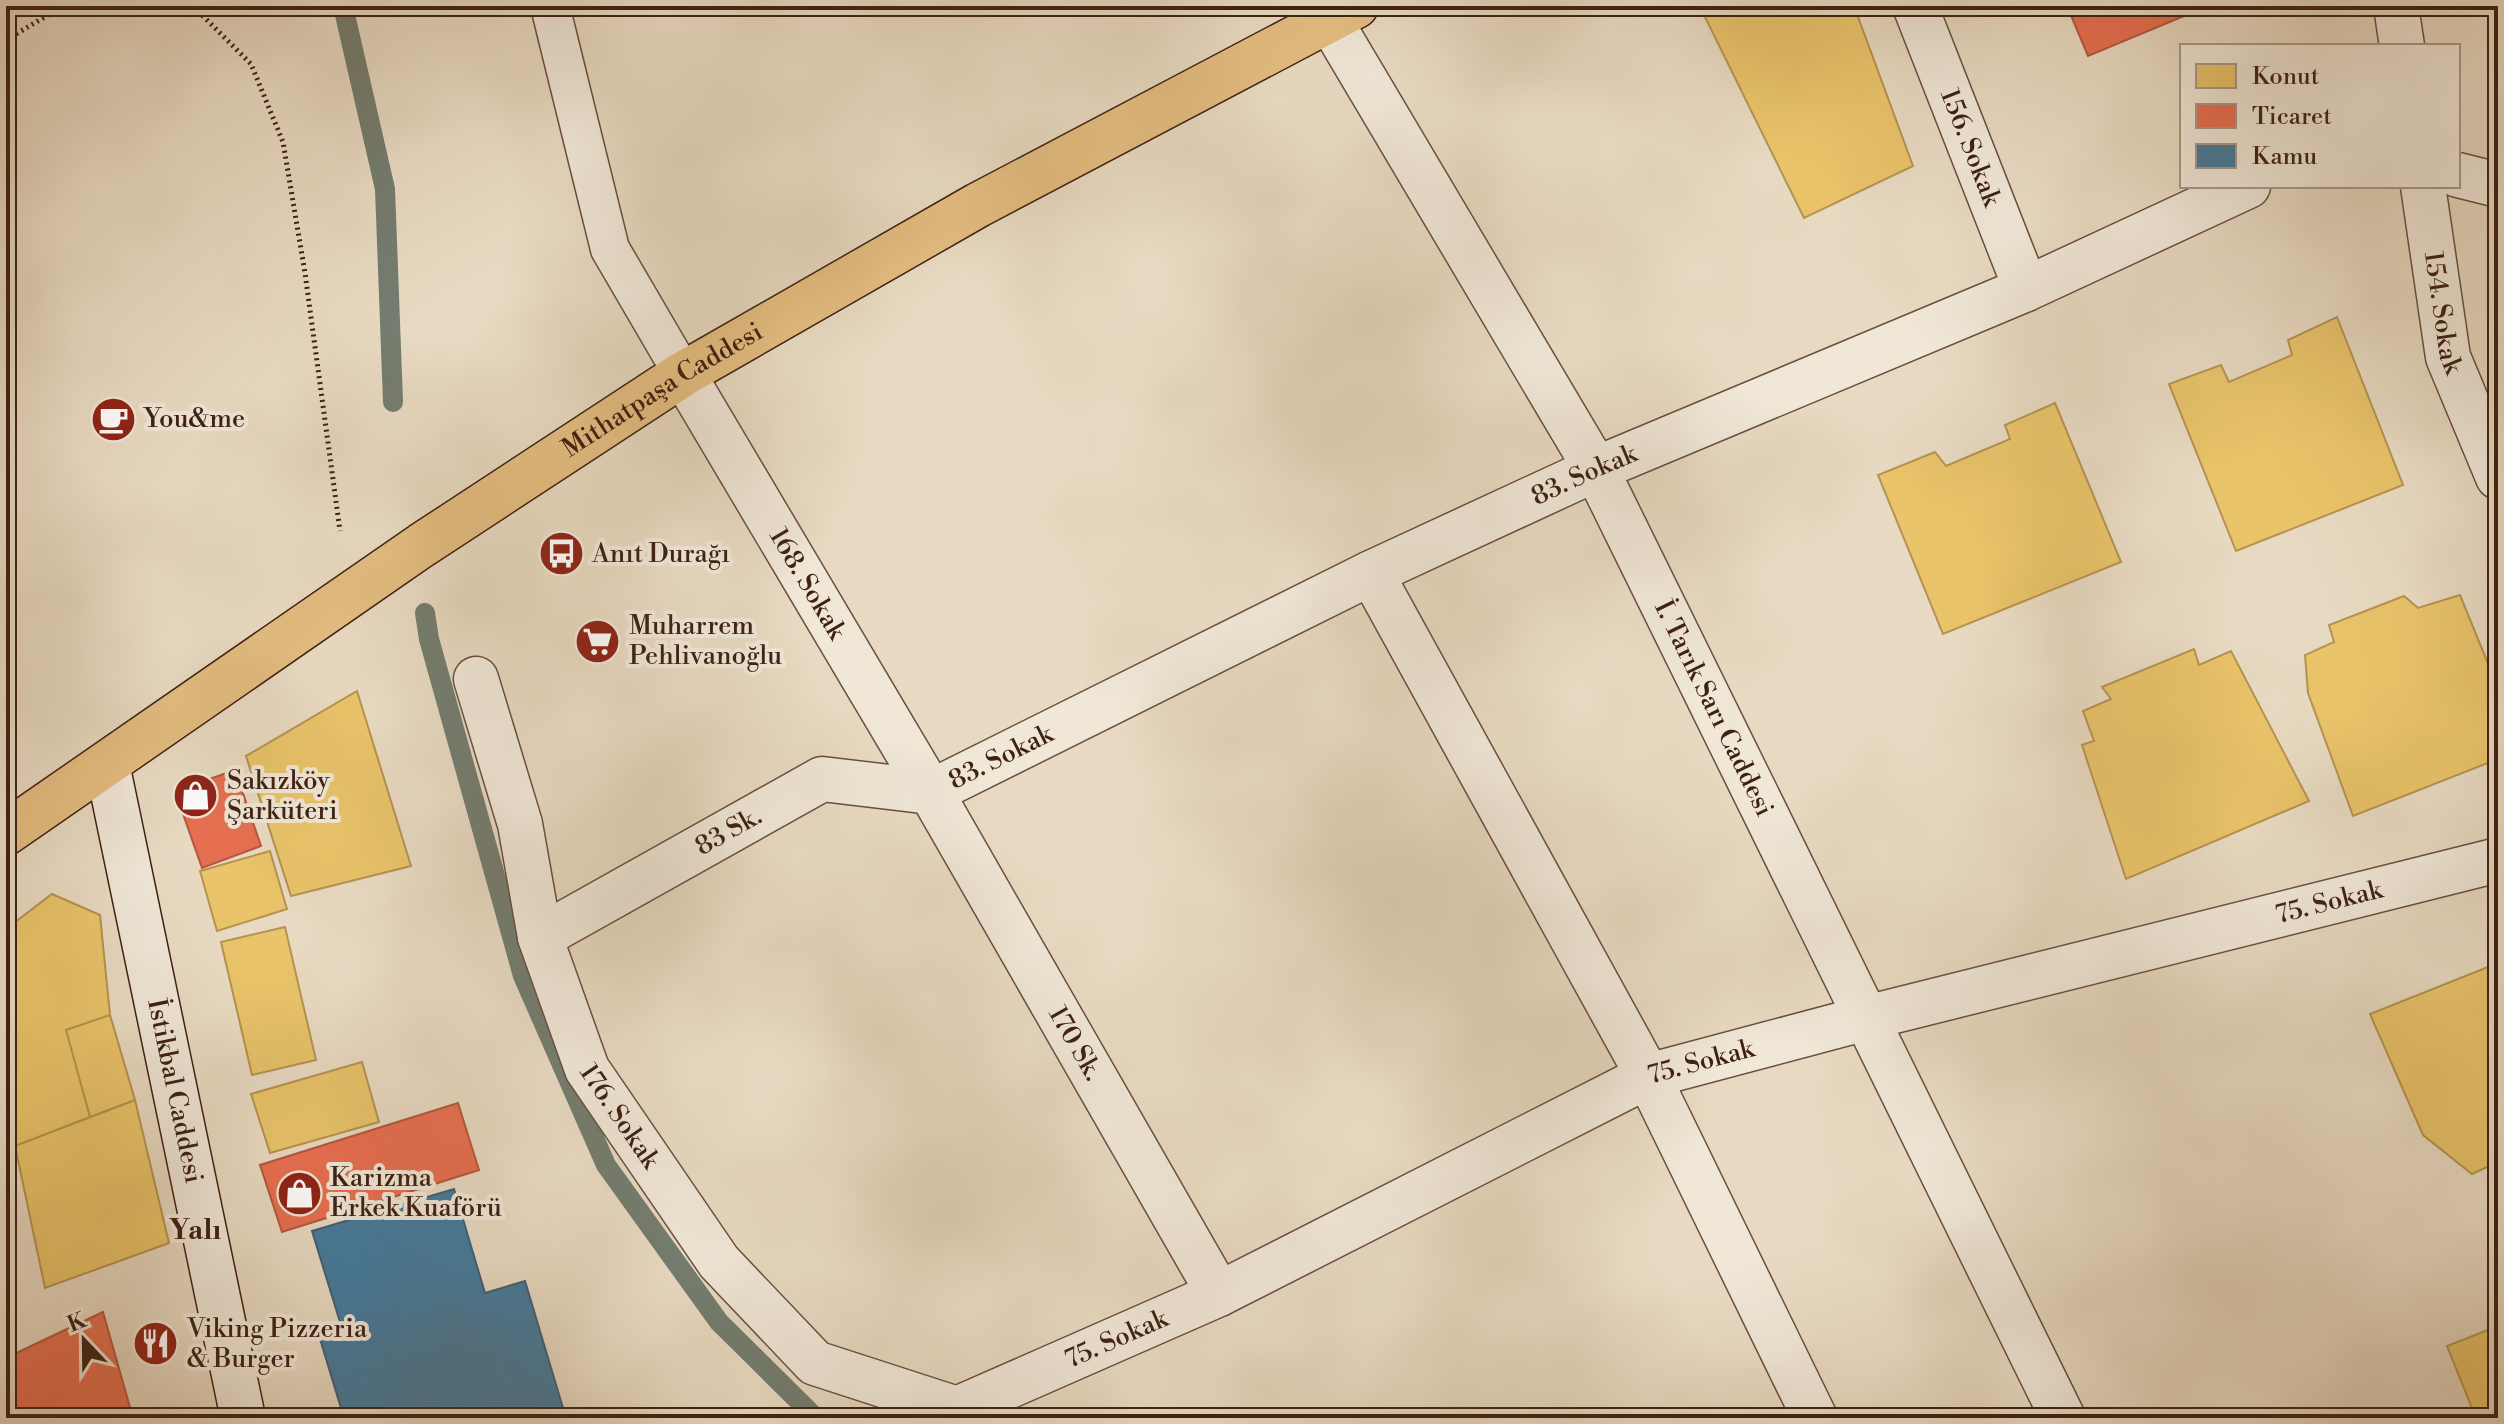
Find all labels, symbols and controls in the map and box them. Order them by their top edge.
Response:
legend [2180,44,2460,188]
text: Konut [2252,62,2320,92]
street label: 156. Sokak [1933,84,2008,212]
text: Ticaret [2252,102,2332,132]
text: Kamu [2252,142,2318,172]
street label: 154. Sokak [2417,249,2470,380]
street label: Mithatpaşa Caddesi [556,316,768,465]
cafe icon: You&me [89,395,137,443]
place label: You&me [142,403,245,435]
street label: 83. Sokak [1526,437,1643,513]
street label: 168. Sokak [762,522,854,647]
bus stop icon: Anıt Durağı [537,530,585,578]
place label: Anıt Durağı [591,538,730,570]
street label: İ. Tarık Sarı Caddesi [1647,595,1780,822]
place label: Muharrem Pehlivanoğlu [629,610,782,672]
supermarket icon: Muharrem Pehlivanoğlu [574,617,622,665]
street label: 83. Sokak [943,717,1059,797]
place label: Sakızköy Şarküteri [227,765,338,827]
shop icon: Sakızköy Şarküteri [172,772,220,820]
street label: 83 Sk. [690,800,767,863]
street label: 75. Sokak [2272,873,2387,931]
street label: İstikbal Caddesi [140,996,210,1186]
street label: 170 Sk. [1041,1001,1109,1086]
street label: 75. Sokak [1644,1032,1759,1091]
street label: 176. Sokak [572,1058,667,1176]
place label: Karizma Erkek Kuaförü [330,1162,502,1224]
shop icon: Karizma Erkek Kuaförü [275,1169,323,1217]
district label: Yalı [169,1213,221,1248]
north arrow [44,1300,124,1380]
street label: 75. Sokak [1060,1302,1174,1376]
text: K [64,1307,91,1339]
place label: Viking Pizzeria & Burger [186,1313,368,1375]
restaurant icon: Viking Pizzeria & Burger [132,1320,180,1368]

